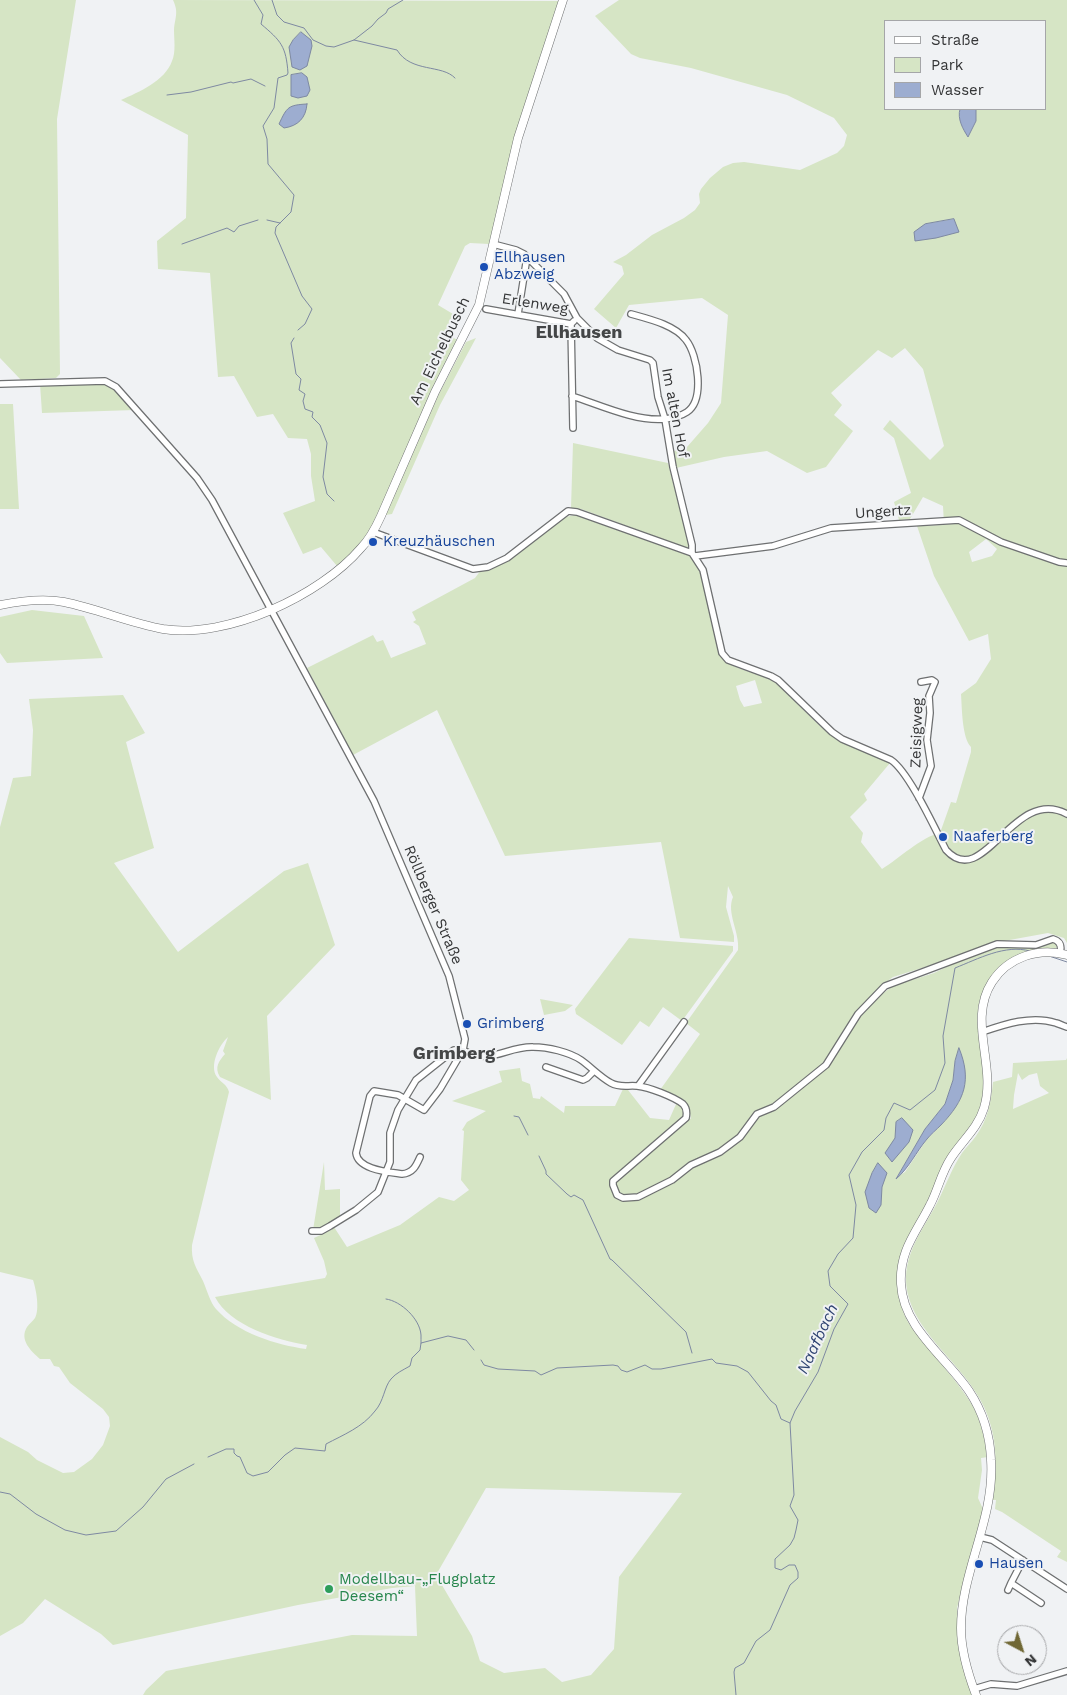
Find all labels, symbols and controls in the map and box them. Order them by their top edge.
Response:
legend [884,20,1047,110]
text: Straße [931,31,979,49]
text: Park [931,56,963,74]
text: Wasser [931,81,984,99]
place label: Ellhausen Abzweig [494,249,566,284]
marker: Ellhausen Abzweig [478,261,490,273]
street label: Erlenweg [500,290,570,318]
street label: Am Eichelbusch [406,294,474,408]
district label: Ellhausen [536,322,622,344]
street label: Im alten Hof [657,366,693,460]
street label: Ungertz [854,501,912,523]
place label: Kreuzhäuschen [383,533,495,551]
marker: Kreuzhäuschen [367,536,379,548]
street label: Zeisigweg [907,698,927,768]
place label: Naaferberg [953,828,1033,846]
marker: Naaferberg [937,831,949,843]
street label: Röllberger Straße [400,843,466,967]
place label: Grimberg [477,1015,544,1033]
marker: Grimberg [461,1018,473,1030]
district label: Grimberg [413,1043,495,1065]
water label: Naafbach [793,1301,843,1377]
place label: Hausen [989,1555,1044,1573]
marker: Hausen [973,1558,985,1570]
place label: Modellbau-„Flugplatz Deesem“ [339,1571,496,1606]
marker: Modellbau-„Flugplatz Deesem“ [323,1583,335,1595]
north arrow [997,1625,1047,1675]
text: N [1022,1651,1040,1670]

